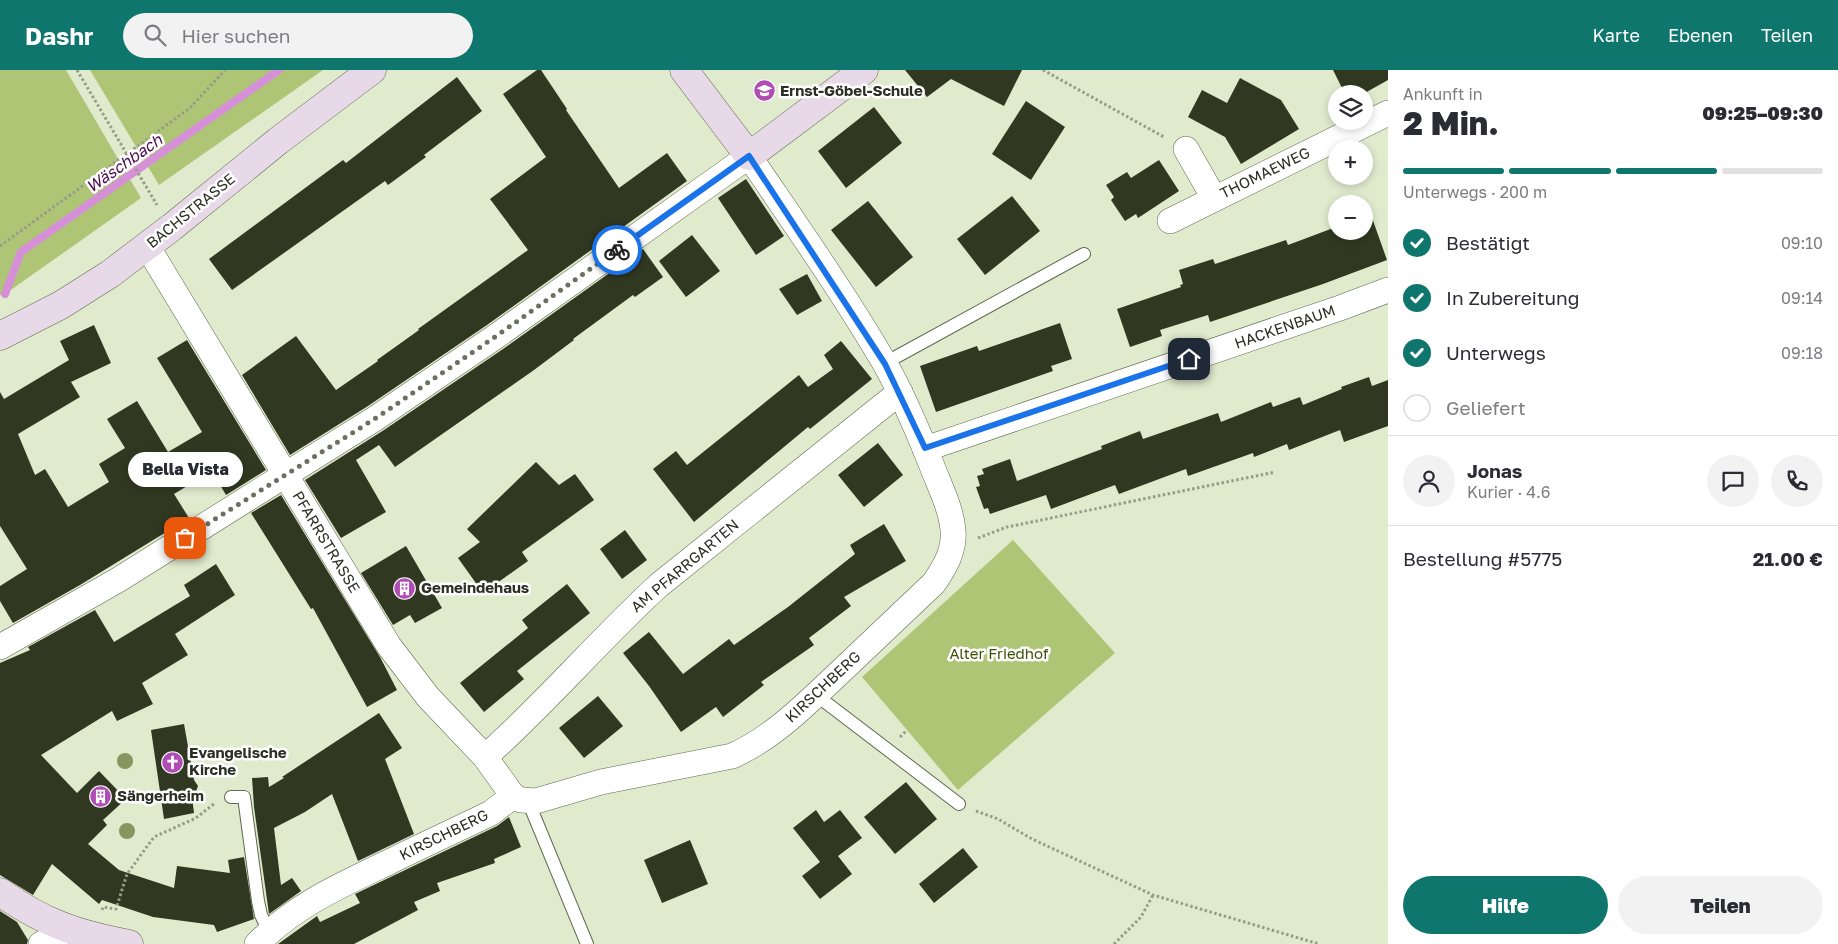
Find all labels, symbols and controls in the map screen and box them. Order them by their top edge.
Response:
search box [123,13,473,58]
text: Dashr [25,21,93,50]
icon: search [141,21,169,49]
text: Hier suchen [181,24,290,47]
text: Karte [1593,24,1640,46]
text: Ebenen [1668,24,1733,46]
text: Teilen [1761,24,1813,46]
school or university icon: Ernst-Göbel-Schule [752,79,776,103]
place label: Ernst-Göbel-Schule [780,81,923,99]
text: Ankunft in [1403,84,1483,104]
map controls [1328,85,1373,240]
button: layers [1328,85,1373,130]
text: 09:25–09:30 [1702,101,1823,124]
text: 2 Min. [1403,104,1499,142]
water label: Wäschbach [82,129,167,196]
button: + [1328,140,1373,185]
street label: THOMAEWEG [1217,143,1313,202]
street label: BACHSTRASSE [143,169,238,251]
text: Unterwegs · 200 m [1403,182,1547,202]
button: − [1328,195,1373,240]
courier [592,225,642,275]
icon: check [1403,229,1431,257]
text: Bestätigt [1446,231,1530,254]
text: 09:10 [1781,233,1823,253]
icon: bike [603,236,631,264]
icon: check [1403,284,1431,312]
text: In Zubereitung [1446,286,1579,309]
text: 09:14 [1781,288,1823,308]
street label: HACKENBAUM [1232,300,1337,352]
pin [1168,338,1210,380]
icon: check [1403,339,1431,367]
text: Unterwegs [1446,341,1546,364]
text: 09:18 [1781,343,1823,363]
icon: home [1175,345,1203,373]
text: Geliefert [1446,396,1526,419]
callout: Bella Vista [128,453,242,488]
button: person [1403,455,1455,507]
button: chat [1707,455,1759,507]
button: phone [1771,455,1823,507]
text: Bella Vista [142,459,229,479]
text: Jonas [1467,459,1522,482]
text: Kurier · 4.6 [1467,482,1551,502]
street label: PFARRSTRASSE [289,487,364,596]
street label: AM PFARRGARTEN [627,515,742,616]
pin [164,517,206,559]
icon: bag [171,524,199,552]
text: Bestellung #5775 [1403,547,1562,570]
text: 21.00 € [1753,547,1823,570]
building icon: Gemeindehaus [393,576,417,600]
place label: Gemeindehaus [421,578,529,596]
park label: Alter Friedhof [950,644,1049,662]
street label: KIRSCHBERG [781,647,864,726]
place label: Evangelische Kirche [189,743,287,778]
church icon: Evangelische Kirche [161,750,185,774]
building icon: Sängerheim [89,784,113,808]
place label: Sängerheim [117,786,204,804]
street label: KIRSCHBERG [396,805,491,863]
button: Hilfe [1403,876,1608,934]
button: Teilen [1618,876,1823,934]

